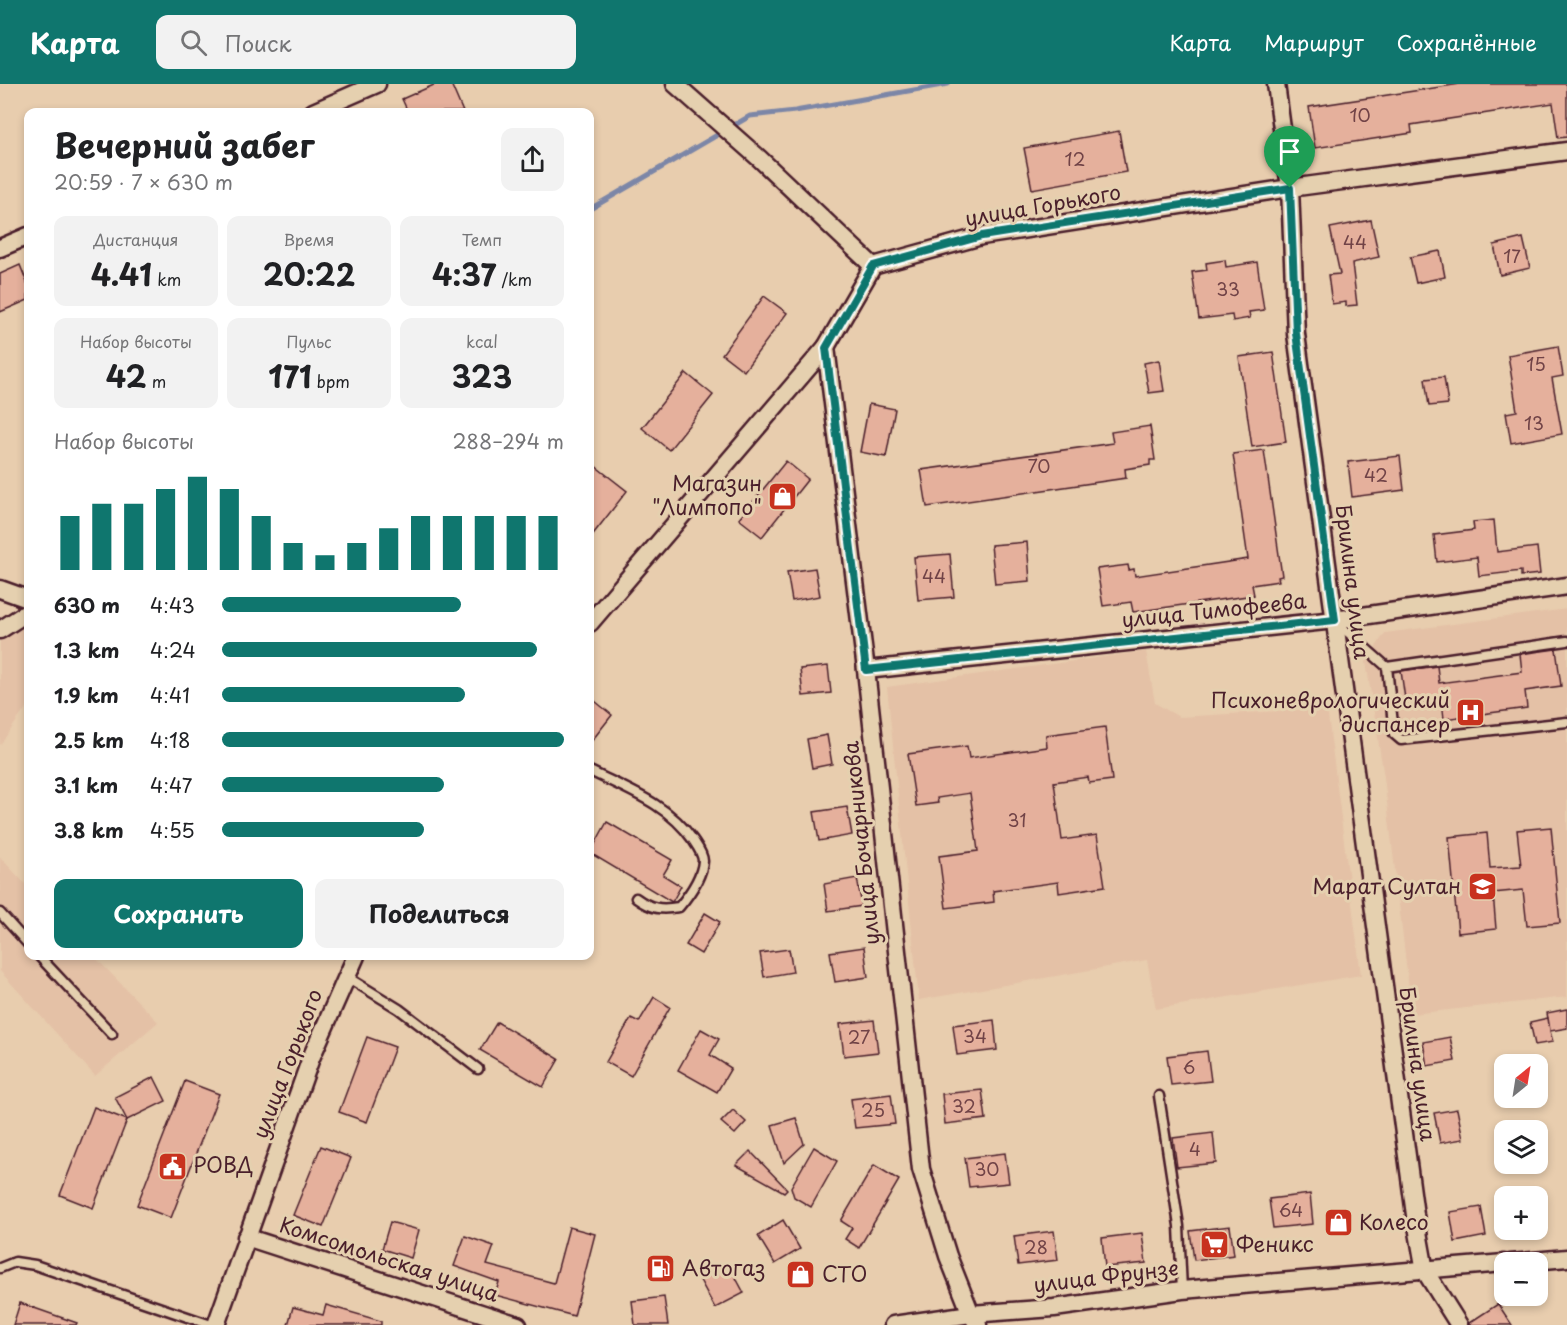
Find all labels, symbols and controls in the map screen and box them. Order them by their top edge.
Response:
search box [156,15,576,69]
text: Карта [30,21,120,64]
icon: search [177,26,210,59]
text: Поиск [225,26,292,59]
text: Карта [1170,26,1231,58]
text: Маршрут [1264,26,1364,58]
text: Сохранённые [1397,26,1537,58]
house number: 10 [1349,101,1371,128]
text: Вечерний забег [54,119,314,169]
pin [1264,126,1315,188]
button: share [501,128,564,191]
icon: arrive [1273,135,1306,168]
house number: 12 [1065,145,1085,172]
text: 20:59 · 7 × 630 m [54,167,233,197]
street label: улица Горького [962,175,1123,234]
text: Дистанция [94,227,178,251]
text: Время [283,227,335,251]
text: Темп [462,227,502,251]
house number: 44 [1343,228,1367,255]
house number: 17 [1503,242,1521,269]
text: 4.41 [91,251,152,296]
text: 20:22 [263,251,355,296]
text: 4:37 [432,251,496,296]
text: km [152,267,181,291]
text: /km [496,267,532,291]
house number: 33 [1216,275,1240,302]
text: Набор высоты [80,329,192,353]
text: Пульс [286,329,332,353]
text: kcal [466,329,498,353]
house number: 15 [1526,350,1546,377]
text: 42 [106,353,146,398]
text: 171 [268,353,311,398]
text: 323 [452,353,512,398]
text: m [146,369,166,393]
text: bpm [311,369,350,393]
house number: 13 [1524,409,1544,436]
text: Набор высоты [54,426,194,456]
text: 288–294 m [452,426,564,456]
house number: 70 [1028,452,1050,479]
house number: 42 [1364,461,1388,488]
place label: Магазин "Лимпопо" [652,466,762,522]
shop icon: Магазин "Лимпопо" [767,480,799,512]
street label: Брилина улица [1329,503,1379,662]
house number: 44 [922,562,946,589]
street label: улица Тимофеева [1120,583,1308,635]
text: 630 m [54,590,120,620]
text: 4:43 [150,590,195,620]
text: 1.3 km [54,635,120,665]
text: 4:24 [150,635,196,665]
text: 1.9 km [54,680,119,710]
text: 4:41 [150,680,190,710]
place label: Психоневрологический диспансер [1211,683,1450,739]
hospital icon: Психоневрологический диспансер [1455,697,1487,729]
text: 2.5 km [54,725,124,755]
text: 4:18 [150,725,190,755]
street label: улица Бочарникова [833,740,887,947]
text: 3.1 km [54,770,118,800]
text: 4:47 [150,770,192,800]
house number: 31 [1008,806,1026,833]
text: 3.8 km [54,815,124,845]
text: 4:55 [150,815,195,845]
place label: Марат Султан [1312,869,1461,901]
school or university icon: Марат Султан [1466,871,1498,903]
button: Сохранить [54,879,303,948]
button: Поделиться [315,879,564,948]
street label: улица Горького [243,984,329,1143]
street label: Брилина улица [1392,984,1446,1144]
house number: 34 [963,1022,987,1049]
house number: 27 [848,1023,870,1050]
house number: 6 [1183,1053,1195,1080]
north arrow [1494,1054,1548,1108]
map controls [1494,1054,1548,1306]
house number: 32 [952,1092,976,1119]
house number: 25 [861,1096,885,1123]
button: layers [1494,1120,1548,1174]
house number: 4 [1189,1135,1201,1162]
place label: РОВД [193,1148,253,1180]
public building icon: РОВД [156,1150,188,1182]
house number: 30 [974,1155,1000,1182]
button: + [1494,1186,1548,1240]
house number: 64 [1279,1196,1303,1223]
place label: Колесо [1359,1205,1429,1237]
shop icon: Колесо [1322,1207,1354,1239]
street label: Комсомольская улица [276,1208,504,1309]
place label: Феникс [1236,1227,1314,1259]
supermarket icon: Феникс [1199,1229,1231,1261]
house number: 28 [1024,1233,1048,1260]
street label: улица Фрунзе [1031,1250,1180,1300]
place label: Автогаз [682,1251,765,1283]
button: − [1494,1252,1548,1306]
fuel station icon: Автогаз [645,1253,677,1285]
place label: СТО [822,1257,867,1289]
shop icon: СТО [785,1259,817,1291]

